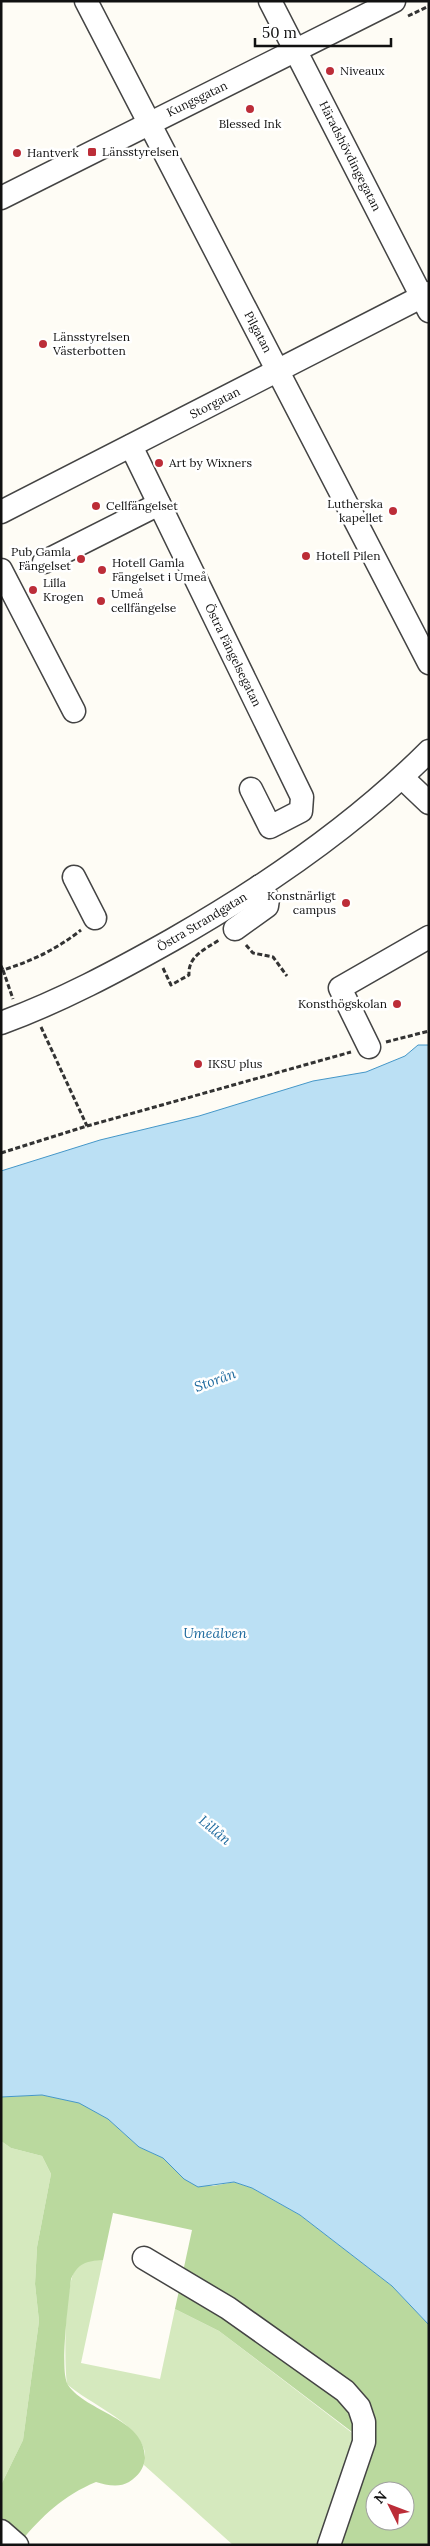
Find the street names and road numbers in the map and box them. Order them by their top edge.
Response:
street label: Kungsgatan [164,77,230,120]
street label: Häradshövdingegatan [316,98,385,213]
street label: Pilgatan [241,308,276,355]
street label: Storgatan [187,384,242,422]
street label: Östra Fängelsegatan [202,601,265,709]
street label: Östra Strandgatan [154,889,249,954]

